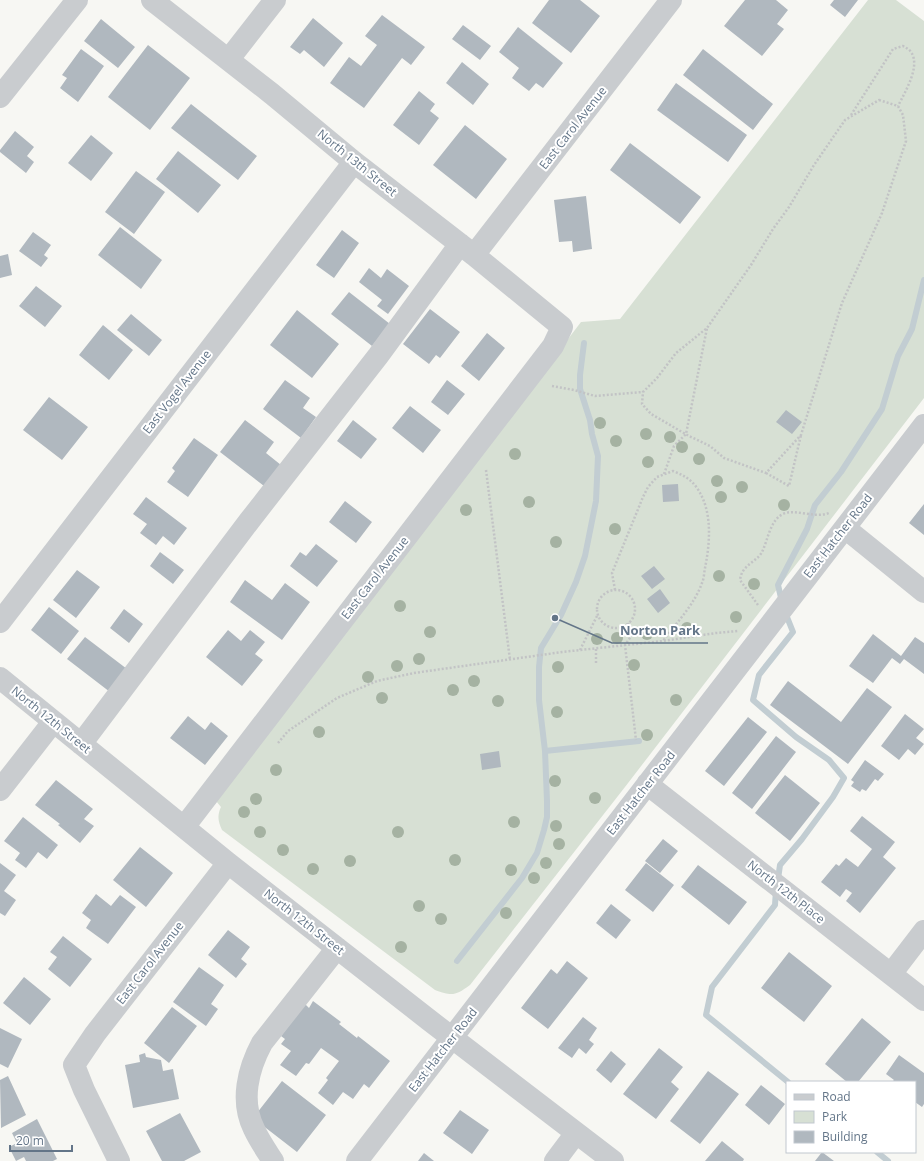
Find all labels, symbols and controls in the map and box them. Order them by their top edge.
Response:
street label: East Carol Avenue [535,83,610,173]
street label: North 13th Street [314,125,401,200]
street label: East Vogel Avenue [139,346,215,437]
street label: East Hatcher Road [799,490,876,581]
street label: East Carol Avenue [337,533,412,623]
callout: Norton Park [612,618,708,643]
text: Norton Park [620,621,701,639]
street label: North 12th Street [8,682,95,757]
street label: East Hatcher Road [602,747,679,838]
street label: North 12th Place [744,856,829,927]
street label: North 12th Street [260,885,348,958]
street label: East Carol Avenue [112,918,187,1008]
street label: East Hatcher Road [404,1004,481,1095]
legend [786,1081,916,1153]
text: Road [822,1088,851,1105]
text: Park [822,1108,848,1125]
scale bar [10,1127,72,1153]
text: Building [822,1128,868,1145]
text: 20 m [16,1132,44,1149]

